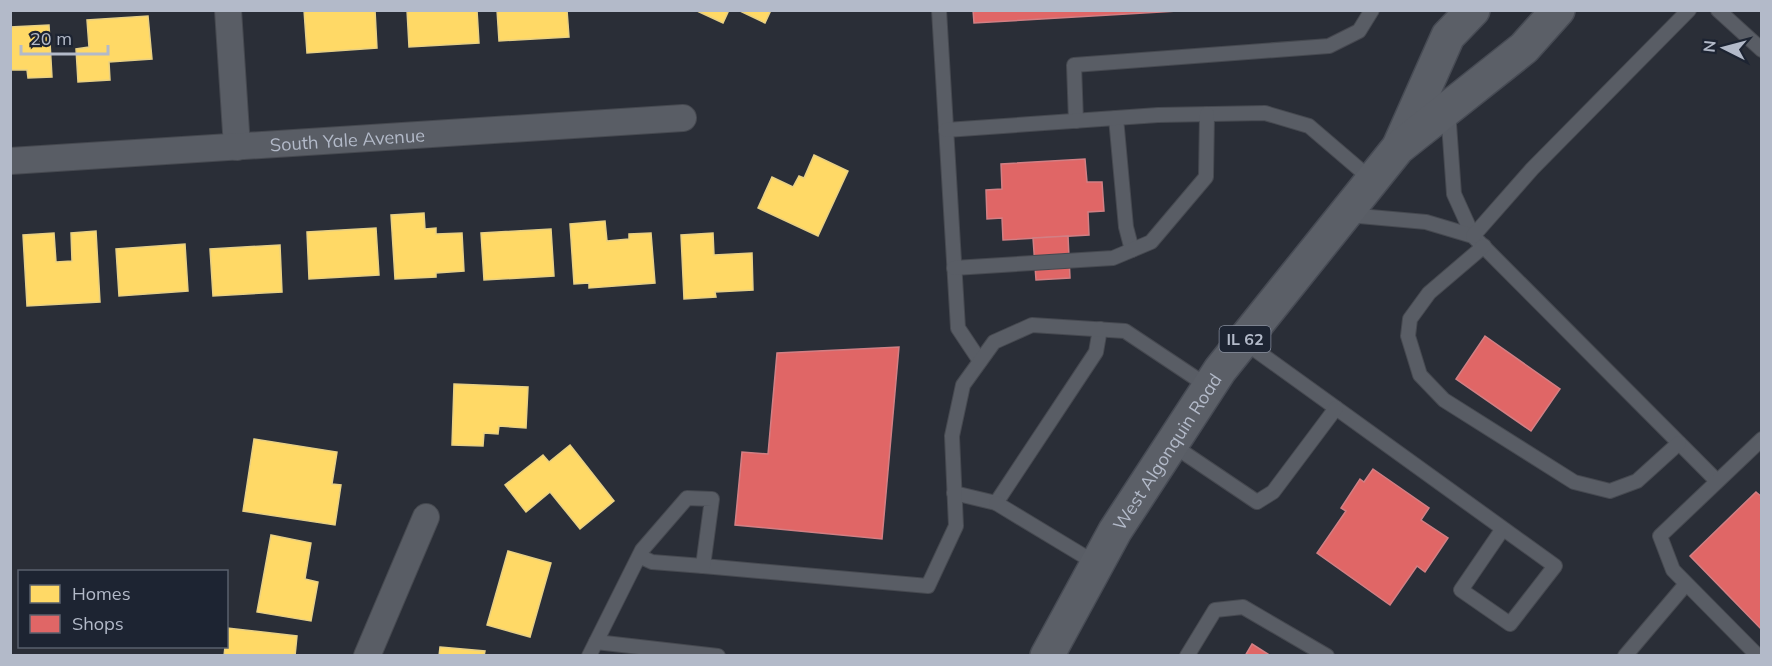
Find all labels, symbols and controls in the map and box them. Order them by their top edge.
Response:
scale bar [21,18,108,56]
north arrow [1694,18,1754,78]
text: 20 m [30,27,72,50]
text: N [1699,39,1720,53]
street label: South Yale Avenue [269,123,426,156]
road number: IL 62 [1220,326,1270,352]
street label: West Algonquin Road [1107,369,1226,535]
legend [18,570,228,648]
text: Homes [72,582,131,605]
text: Shops [72,612,124,635]

